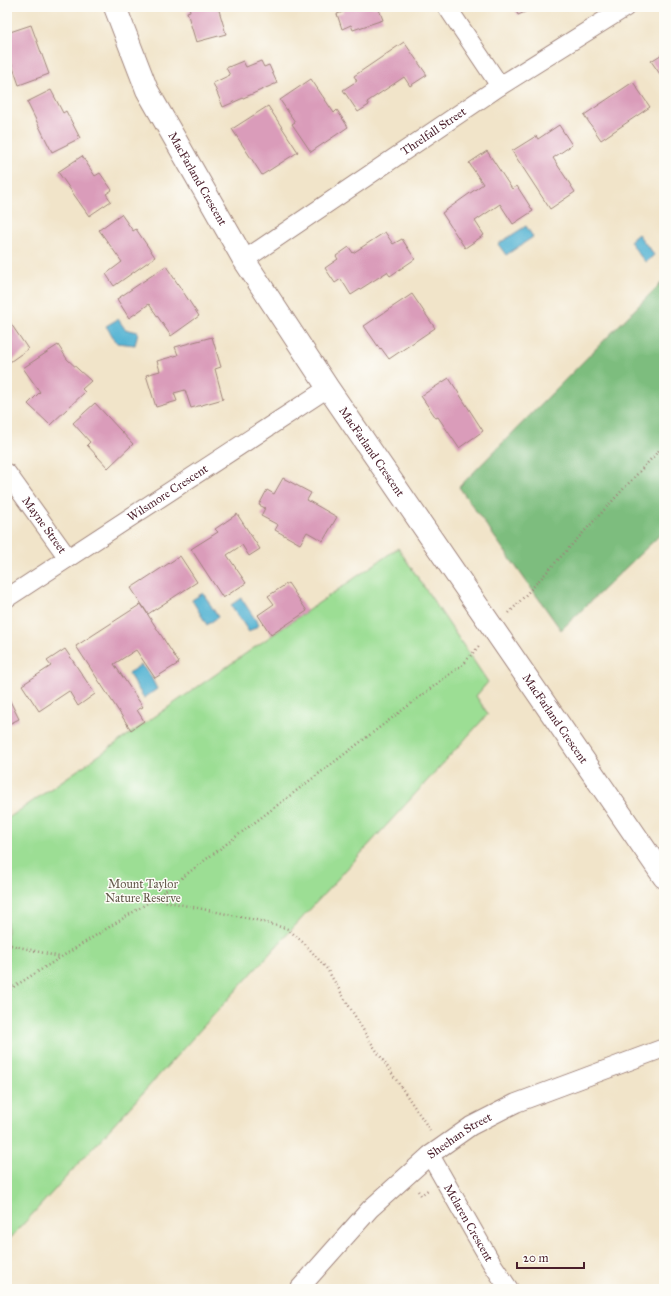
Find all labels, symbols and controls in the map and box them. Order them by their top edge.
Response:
street label: Threlfall Street [398,104,469,158]
street label: MacFarland Crescent [165,129,230,229]
street label: MacFarland Crescent [336,404,408,500]
street label: Wilsmore Crescent [125,461,211,524]
street label: Mayne Street [19,494,70,557]
street label: MacFarland Crescent [519,671,591,767]
park label: Mount Taylor Nature Reserve [105,877,181,905]
street label: Sheehan Street [424,1109,495,1162]
street label: Mclaren Crescent [441,1182,497,1265]
scale bar [517,1244,584,1270]
text: 20 m [523,1251,549,1265]

